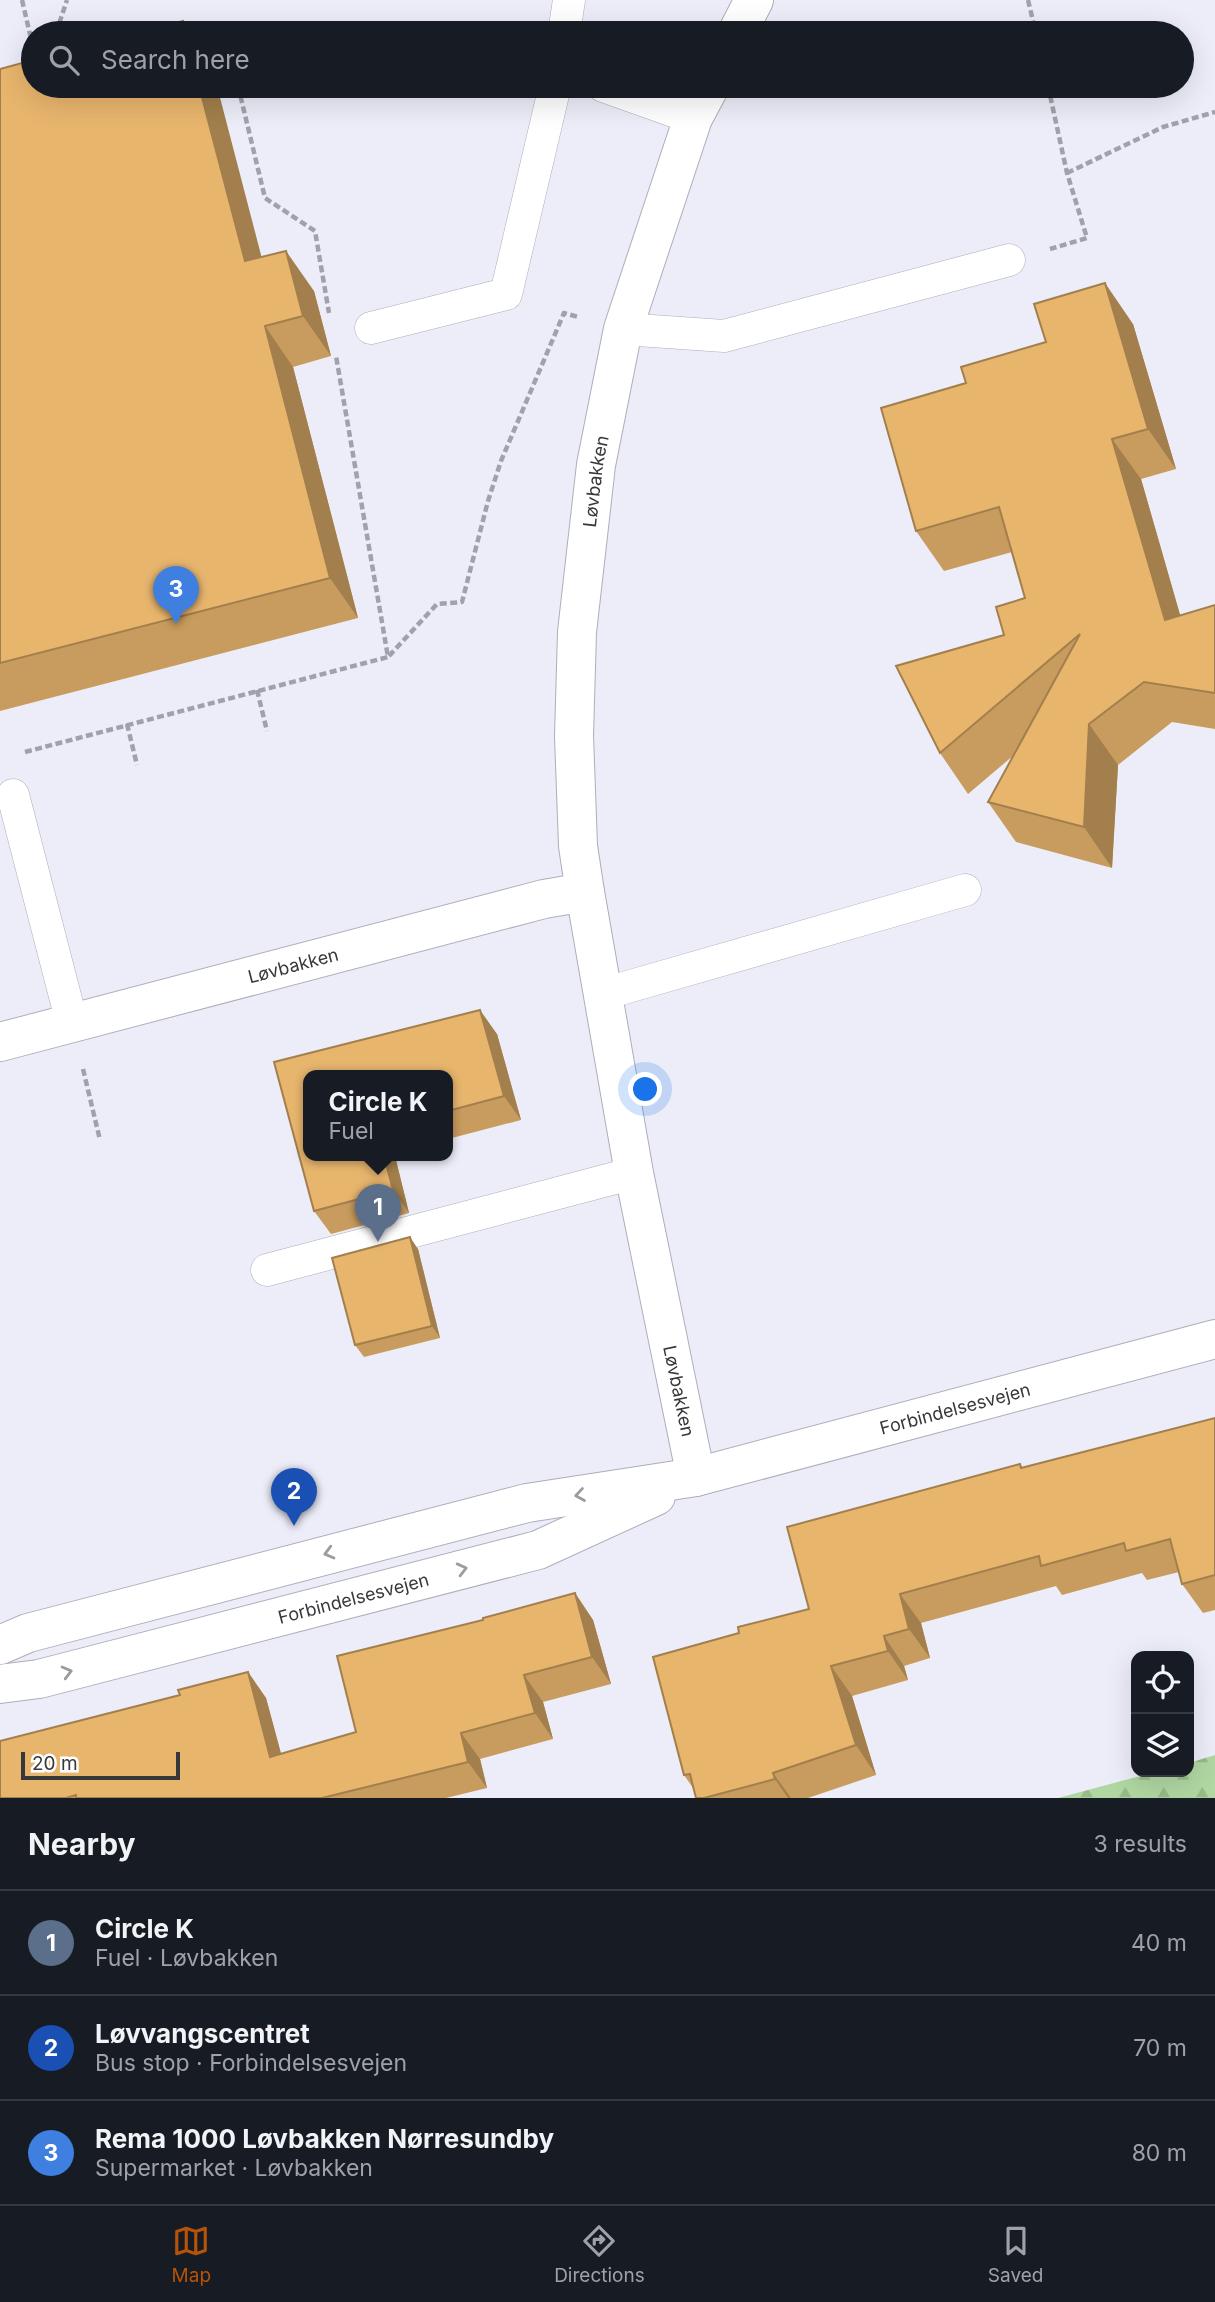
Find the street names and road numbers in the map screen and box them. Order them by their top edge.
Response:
street label: Løvbakken [578,433,612,528]
street label: Løvbakken [246,943,341,987]
street label: Løvbakken [659,1344,699,1438]
street label: Forbindelsesvejen [877,1378,1032,1438]
street label: Forbindelsesvejen [276,1568,431,1627]

